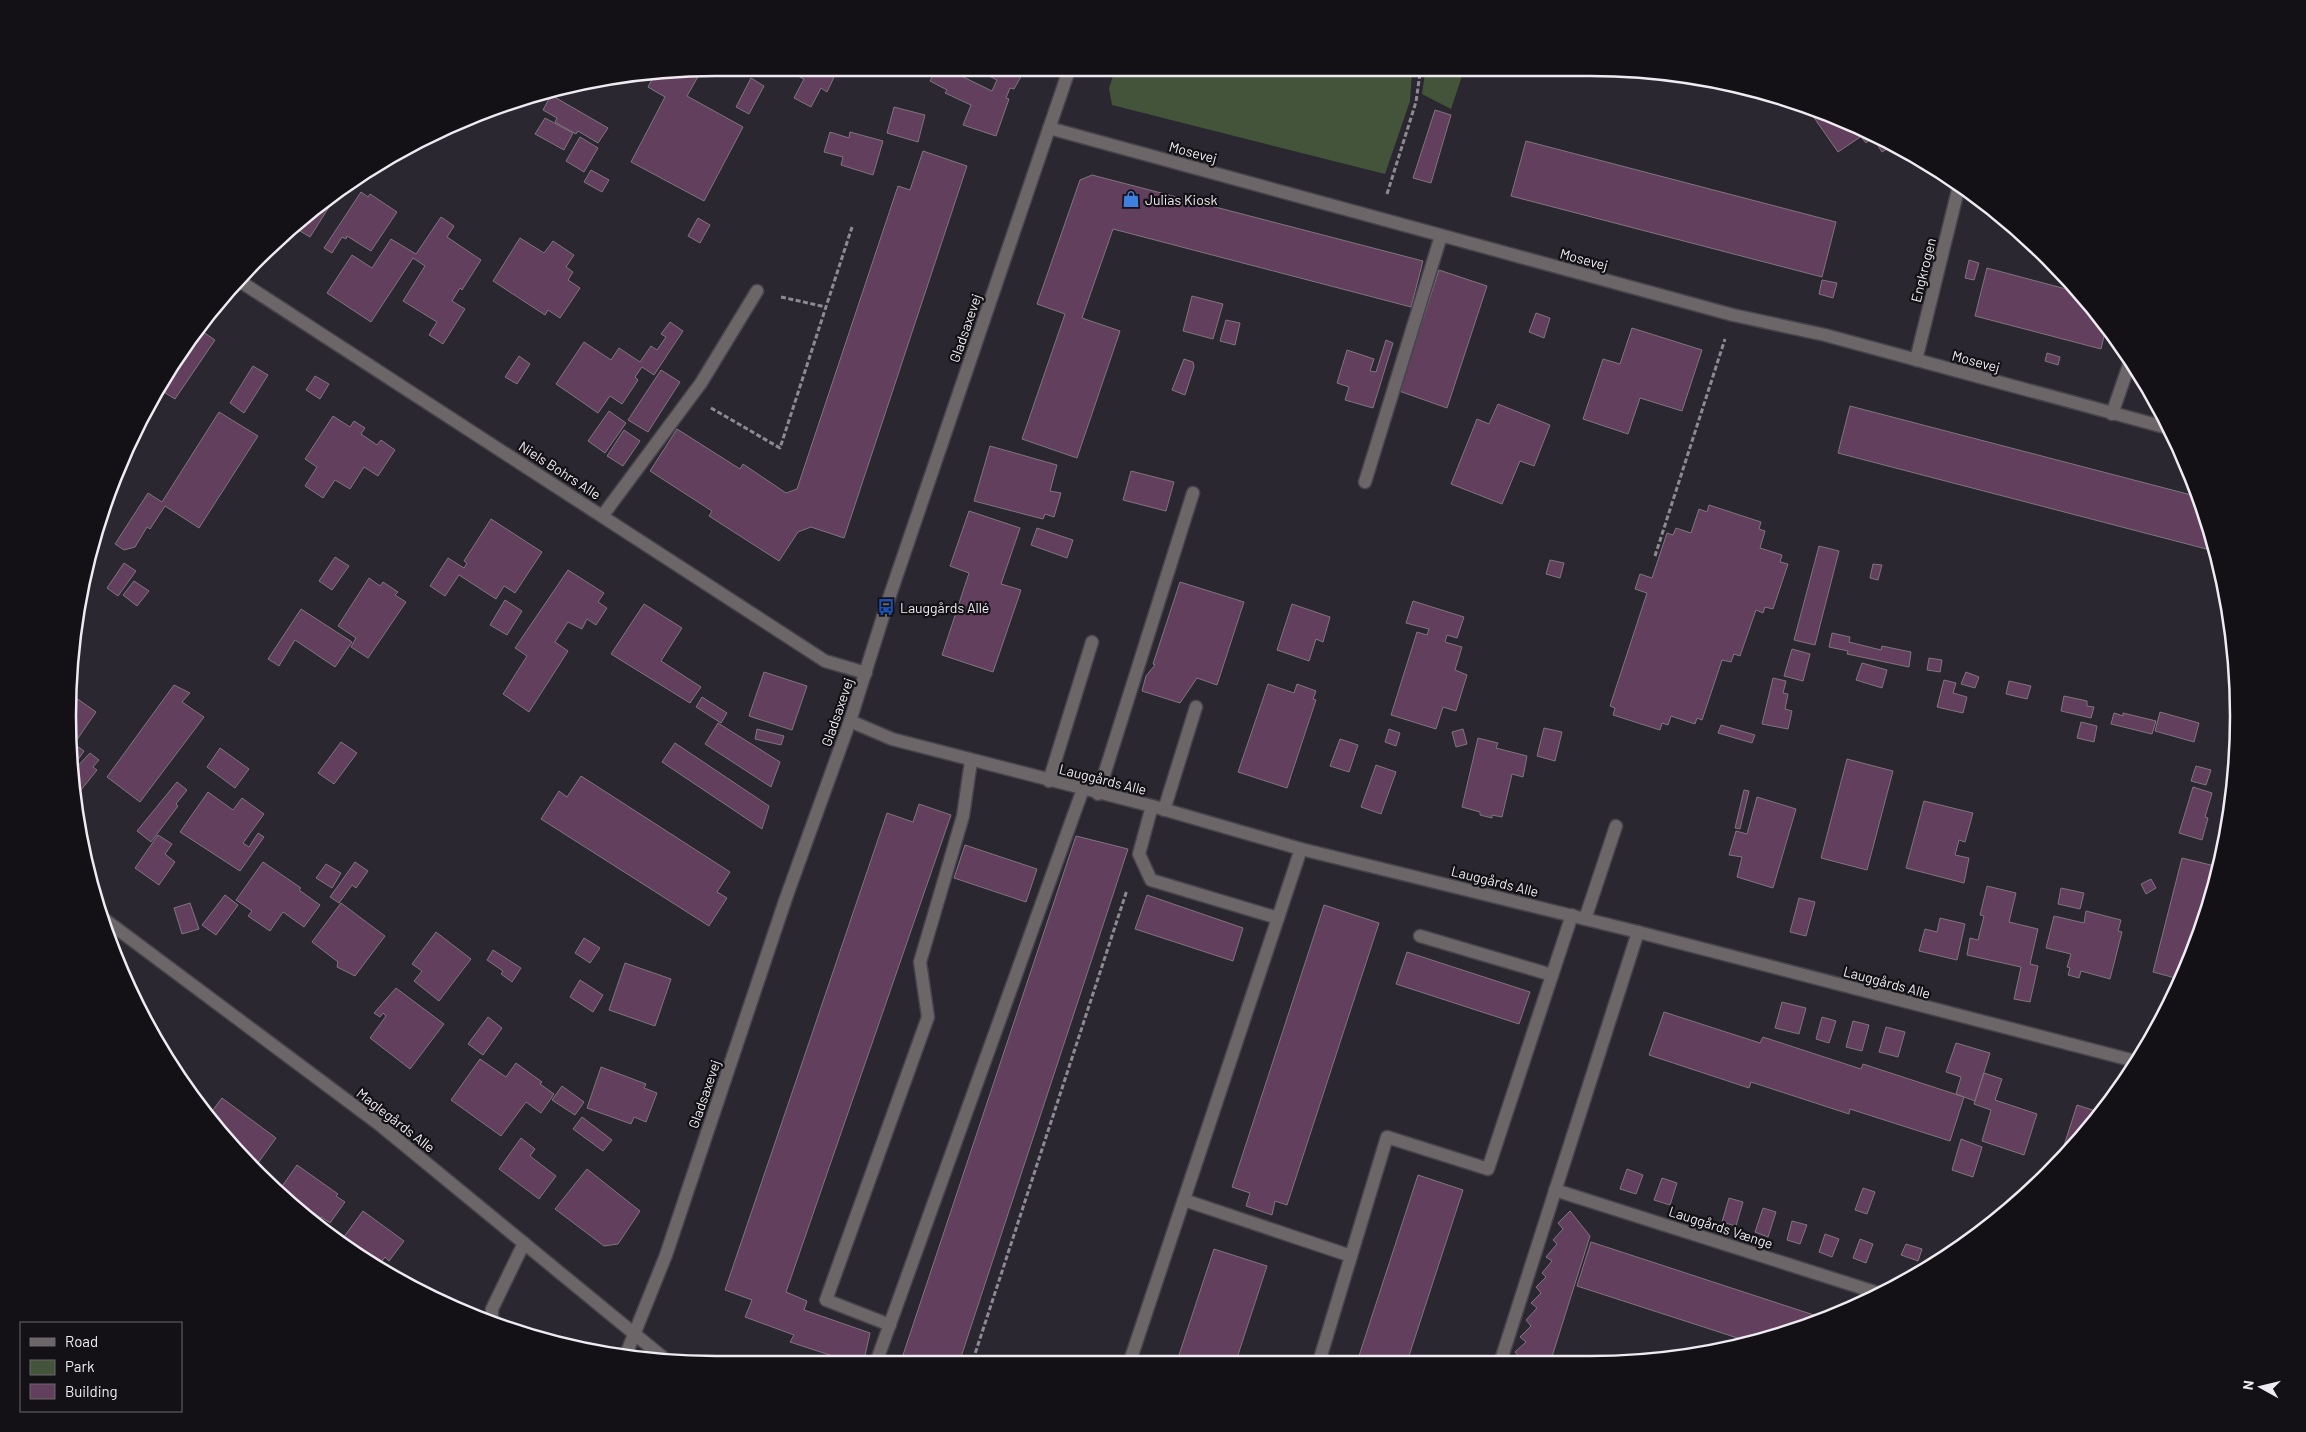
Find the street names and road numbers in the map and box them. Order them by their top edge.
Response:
street label: Mosevej [1167,137,1219,167]
street label: Engkrogen [1907,236,1939,304]
street label: Mosevej [1558,244,1610,274]
street label: Gladsaxevej [945,291,985,365]
street label: Mosevej [1950,346,2002,376]
street label: Niels Bohrs Alle [516,437,604,503]
street label: Gladsaxevej [817,675,857,749]
street label: Lauggårds Alle [1058,760,1148,798]
street label: Lauggårds Alle [1450,862,1540,900]
street label: Lauggårds Alle [1842,962,1932,1002]
street label: Gladsaxevej [684,1057,724,1131]
street label: Maglegårds Alle [354,1084,438,1156]
street label: Lauggårds Vænge [1667,1202,1775,1252]

